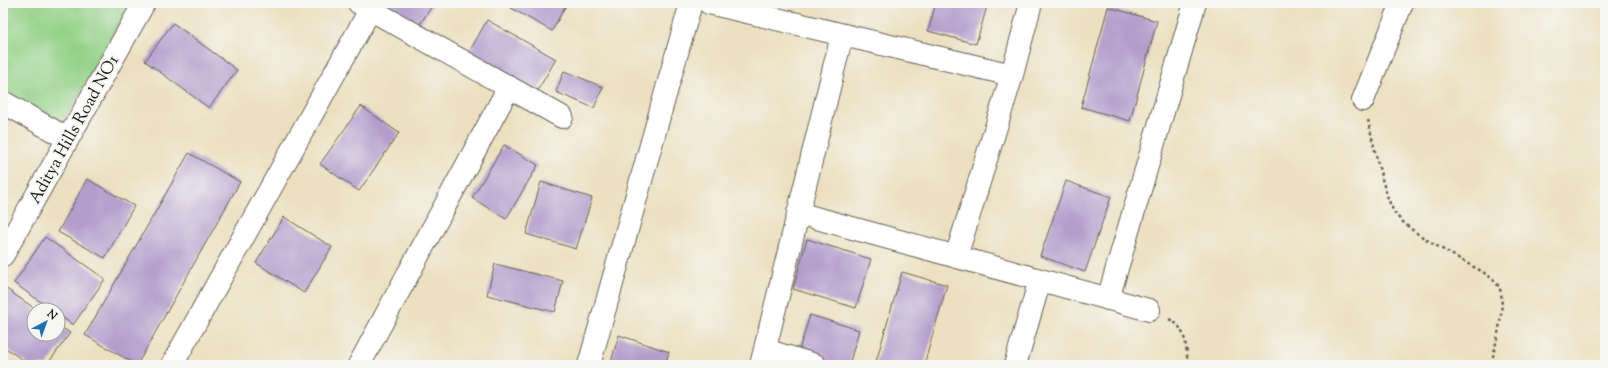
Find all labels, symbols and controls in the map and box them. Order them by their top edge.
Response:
street label: Aditya Hills Road NO1 [24,51,126,209]
north arrow [26,302,66,342]
text: N [43,306,61,324]

